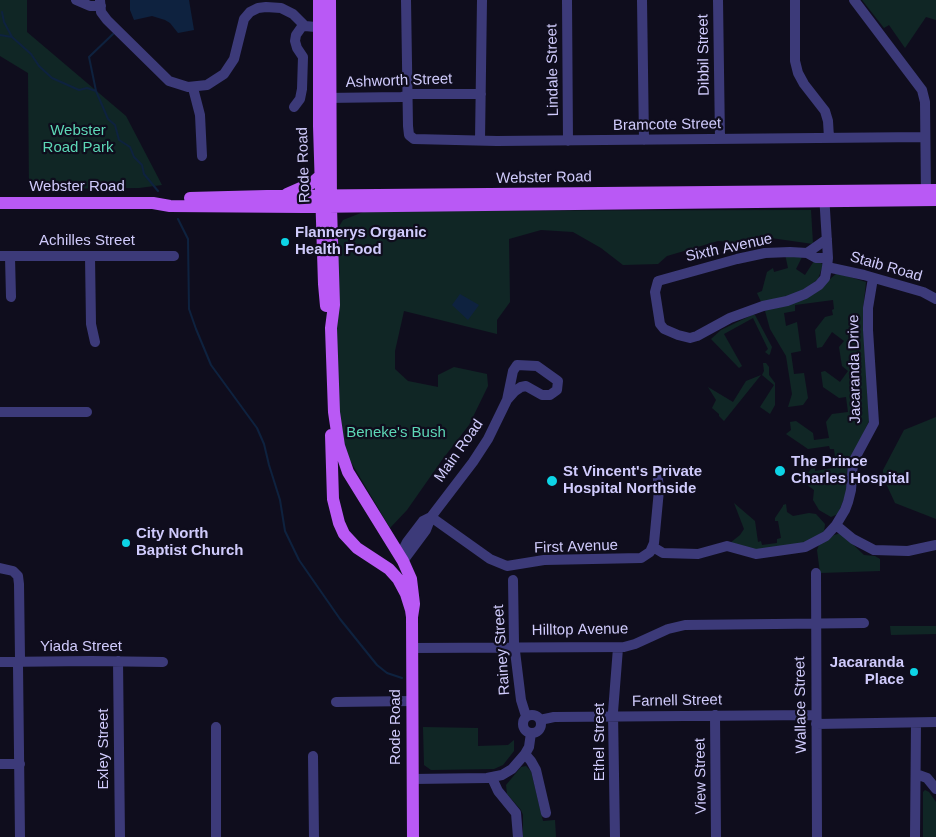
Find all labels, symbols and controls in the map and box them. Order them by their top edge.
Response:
street label: Dibbil Street [694,14,714,96]
street label: Lindale Street [543,24,563,116]
street label: Ashworth Street [345,70,453,92]
street label: Bramcote Street [613,115,721,135]
park label: Webster Road Park [43,122,113,157]
street label: Rode Road [294,127,314,203]
street label: Webster Road [496,168,592,188]
street label: Webster Road [29,178,125,196]
place label: Flannerys Organic Health Food [295,224,427,259]
street label: Sixth Avenue [684,230,774,266]
street label: Achilles Street [39,232,135,250]
marker: Flannerys Organic Health Food [279,236,291,248]
street label: Staib Road [848,248,924,286]
street label: Jacaranda Drive [845,314,865,424]
street label: Main Road [431,416,487,486]
park label: Beneke's Bush [346,424,446,442]
place label: The Prince Charles Hospital [791,453,909,488]
place label: St Vincent's Private Hospital Northside [563,463,702,498]
marker: The Prince Charles Hospital [773,464,787,478]
marker: St Vincent's Private Hospital Northside [545,474,559,488]
place label: City North Baptist Church [136,525,244,560]
marker: City North Baptist Church [120,537,132,549]
street label: First Avenue [534,537,618,557]
street label: Rainey Street [490,604,514,696]
street label: Hilltop Avenue [532,620,628,640]
street label: Yiada Street [40,638,122,656]
place label: Jacaranda Place [830,654,904,689]
street label: Wallace Street [791,656,811,754]
marker: Jacaranda Place [908,666,920,678]
street label: Rode Road [387,689,405,765]
street label: Farnell Street [632,691,722,711]
street label: Ethel Street [591,703,609,781]
street label: Exley Street [95,709,113,789]
street label: View Street [691,738,711,814]

